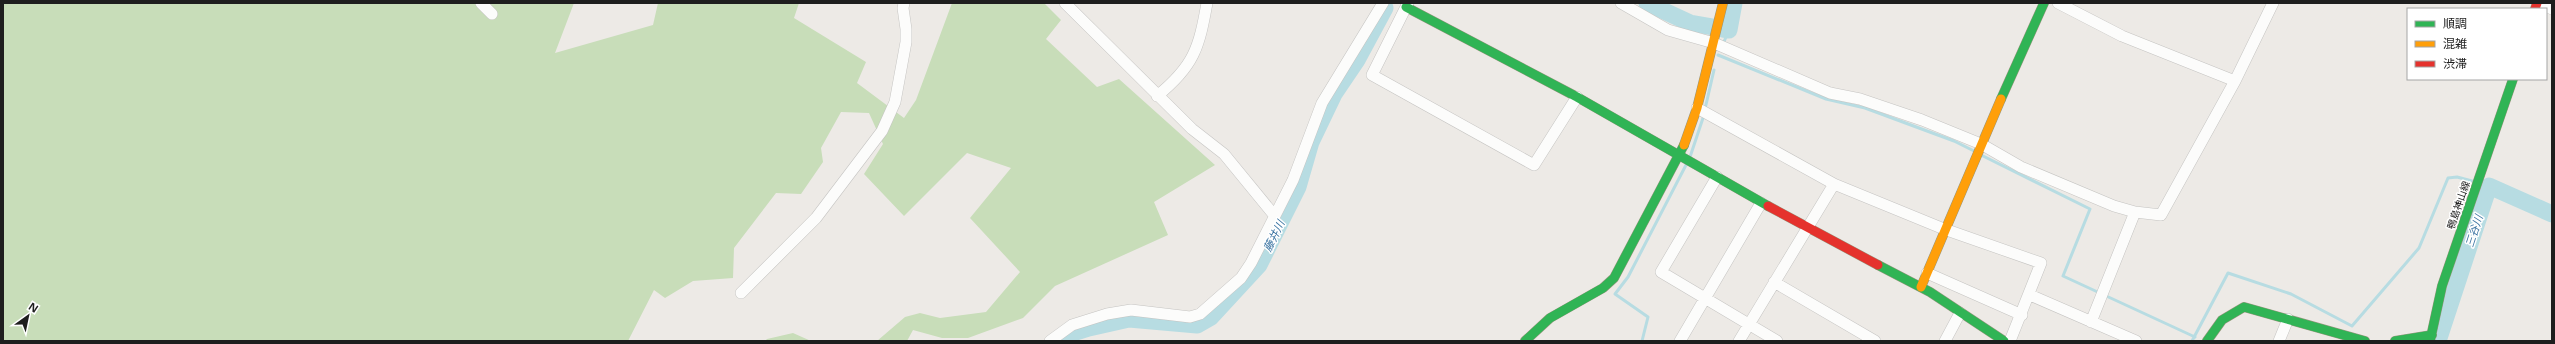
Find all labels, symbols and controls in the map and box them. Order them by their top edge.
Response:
legend [2407,8,2547,80]
text: 順調 [2443,15,2467,32]
text: 混雑 [2443,35,2467,52]
text: 渋滞 [2443,55,2467,72]
street label: 鴨島神山線 [2443,179,2473,231]
water label: 三谷川 [2461,212,2486,249]
water label: 藤井川 [1260,217,1288,254]
north arrow [8,296,48,336]
text: N [26,298,42,316]

